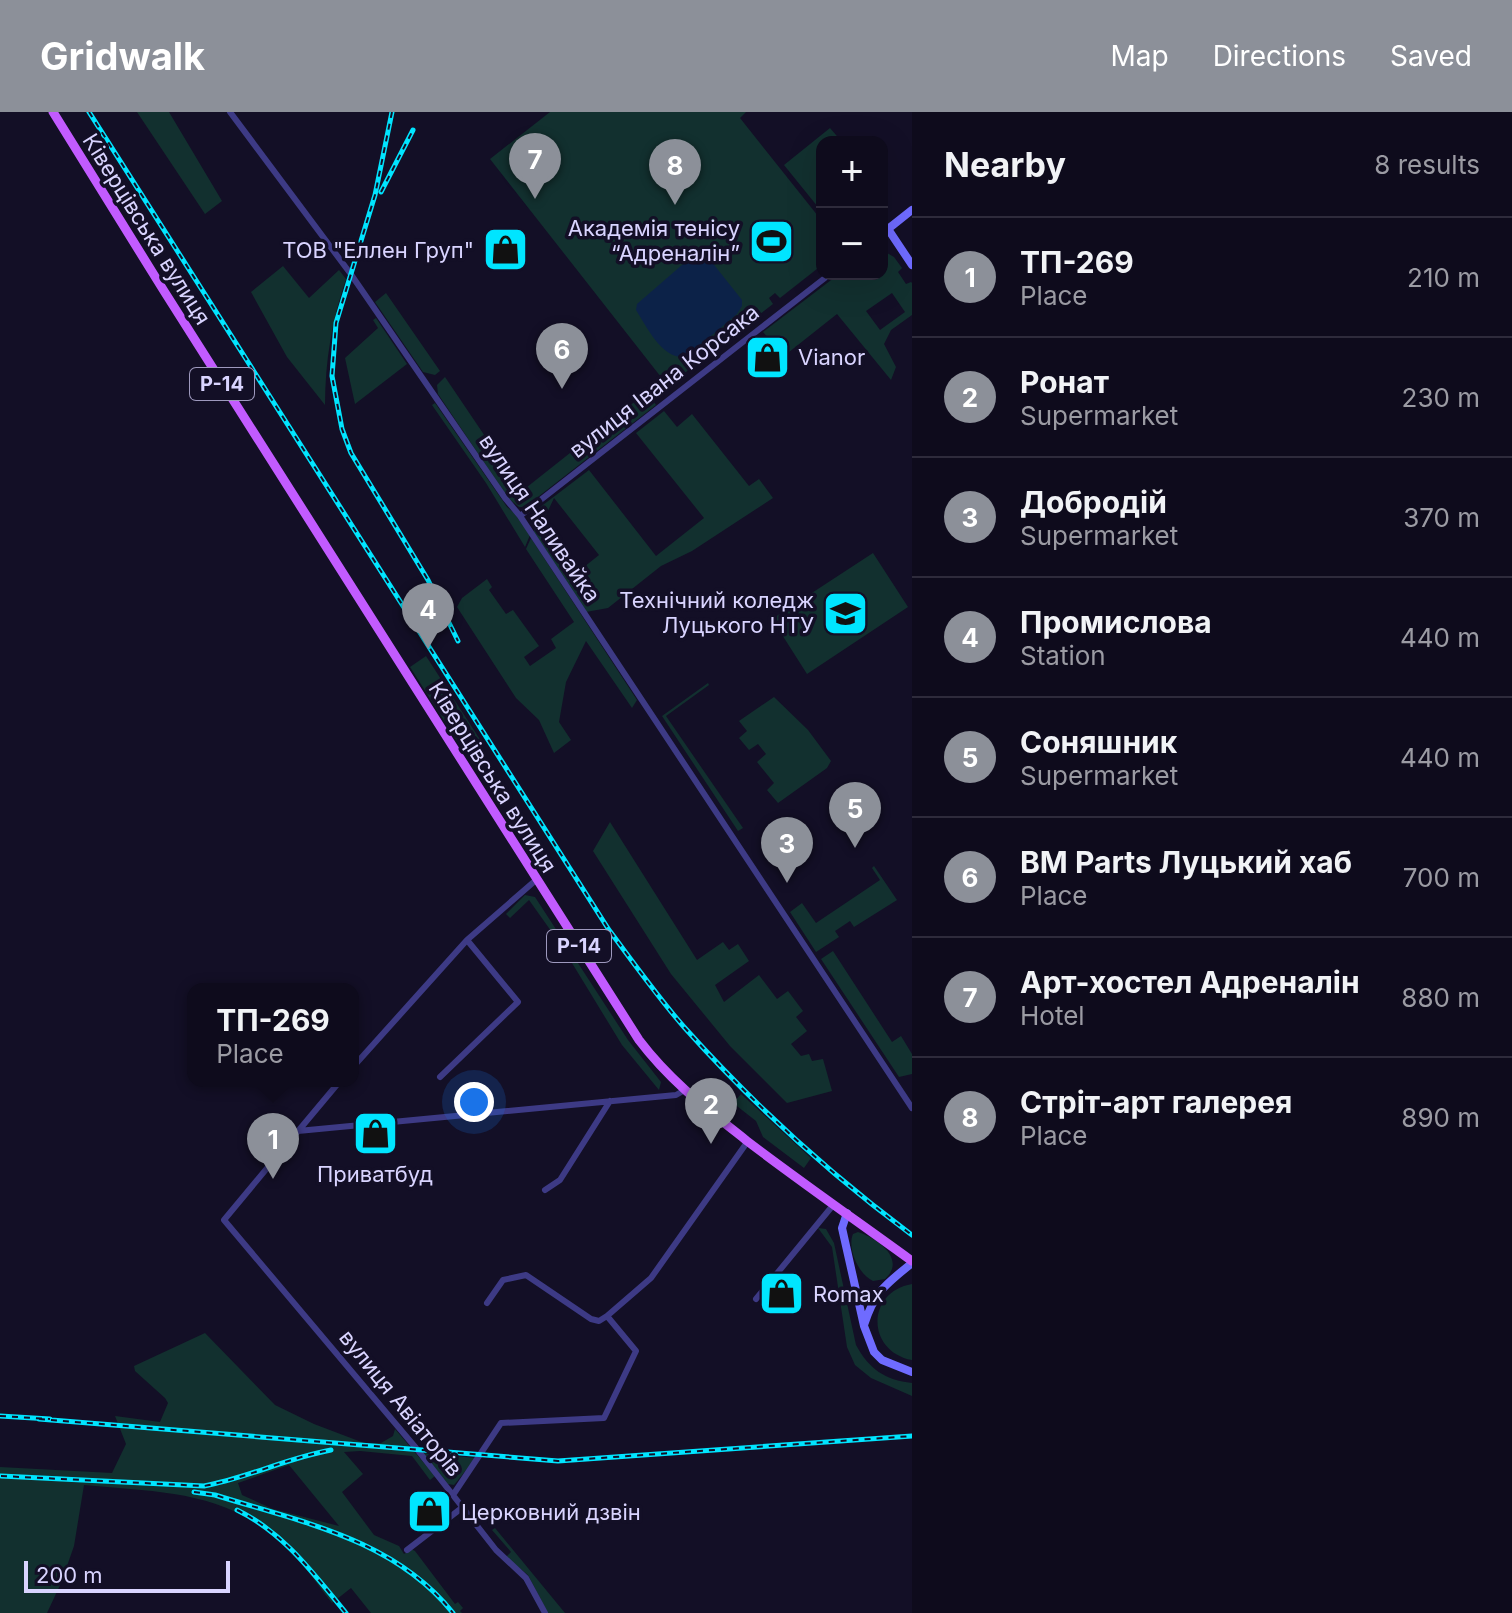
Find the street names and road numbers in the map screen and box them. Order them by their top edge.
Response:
street label: Ківерцівська вулиця [78,129,216,329]
street label: вулиця Івана Корсака [564,299,764,463]
road number: Р-14 [190,368,254,400]
street label: вулиця Наливайка [474,429,606,607]
street label: Ківерцівська вулиця [424,677,562,877]
road number: Р-14 [547,930,611,962]
street label: вулиця Авіаторів [334,1325,468,1481]

